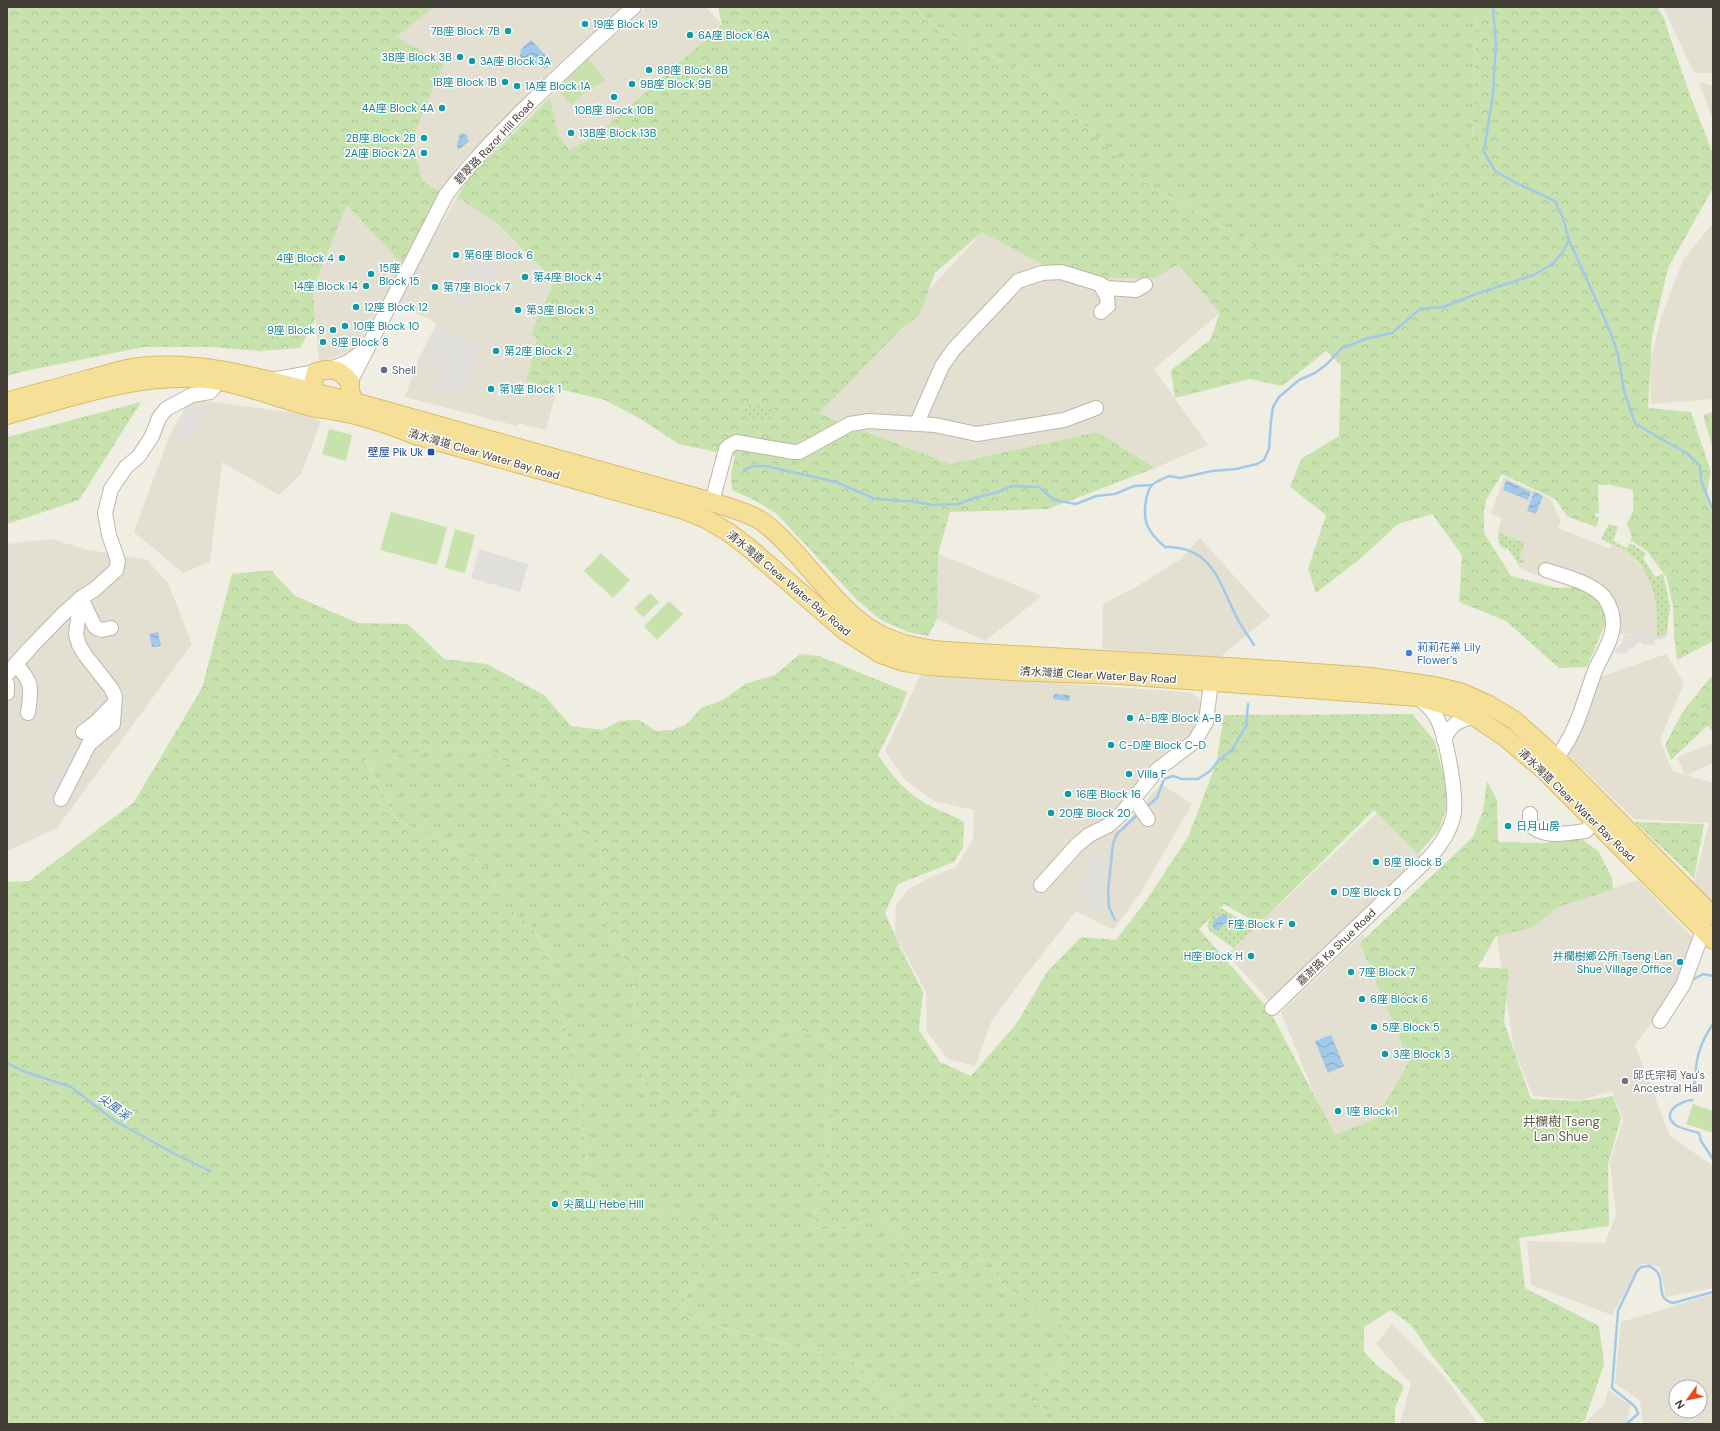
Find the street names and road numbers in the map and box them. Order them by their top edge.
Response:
street label: 碧翠路 Razor Hill Road [451,97,537,187]
street label: 清水灣道 Clear Water Bay Road [407,426,561,482]
street label: 清水灣道 Clear Water Bay Road [724,527,854,639]
street label: 清水灣道 Clear Water Bay Road [1019,664,1177,686]
street label: 清水灣道 Clear Water Bay Road [1516,745,1638,865]
street label: 嘉澍路 Ka Shue Road [1293,905,1379,988]

